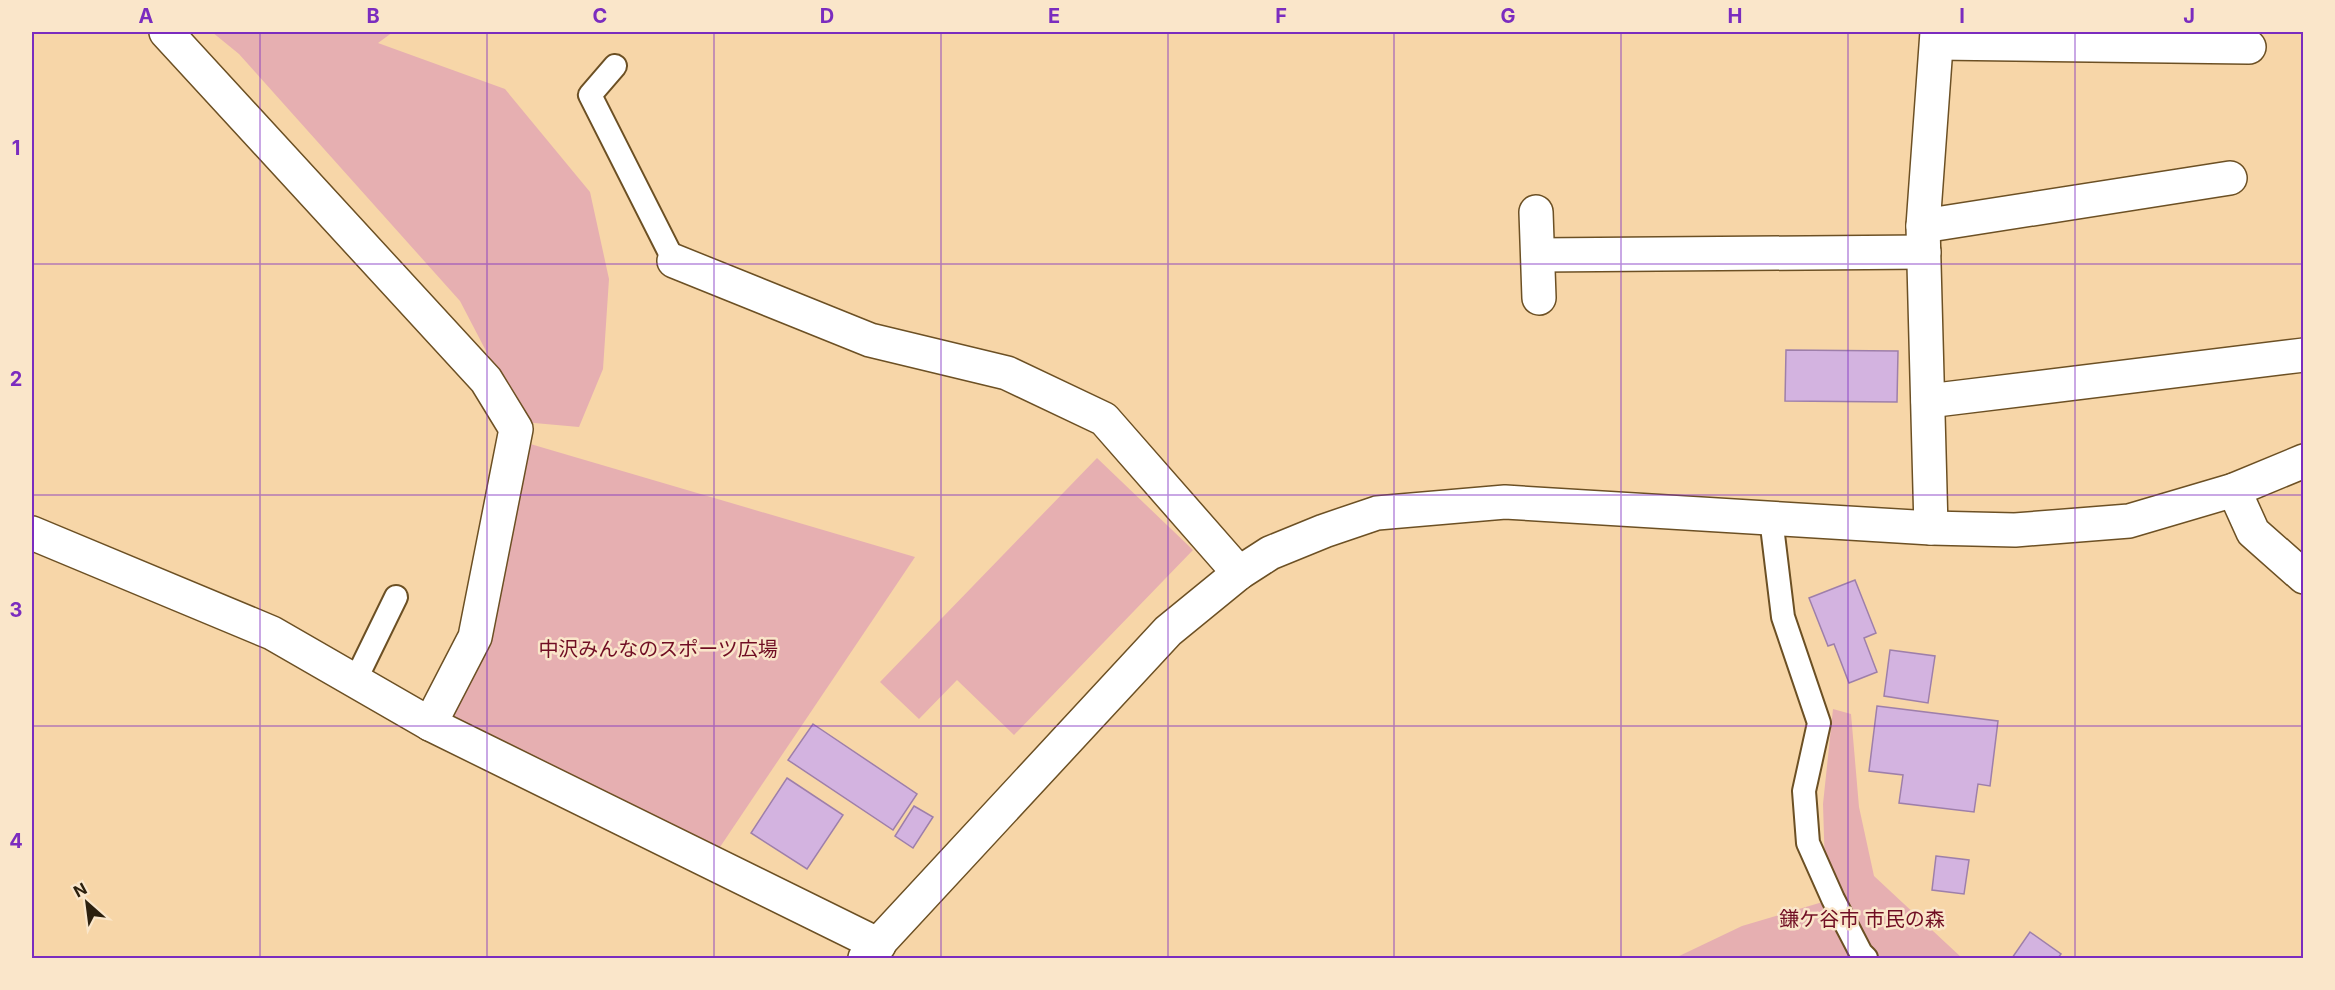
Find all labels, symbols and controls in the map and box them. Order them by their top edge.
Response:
text: A [139,4,154,28]
text: B [366,4,380,28]
text: C [593,4,607,28]
text: D [820,4,834,28]
text: E [1048,4,1060,28]
text: F [1275,4,1287,28]
text: G [1500,4,1516,28]
text: H [1728,4,1742,28]
text: I [1959,4,1965,28]
text: J [2183,4,2195,28]
text: 1 [12,136,20,160]
text: 2 [10,367,22,391]
text: 3 [10,598,22,622]
park label: 中沢みんなのスポーツ広場 [538,637,778,661]
text: 4 [9,829,23,853]
north arrow [57,873,117,933]
text: N [70,878,90,901]
park label: 鎌ケ谷市 市民の森 [1779,907,1945,931]

